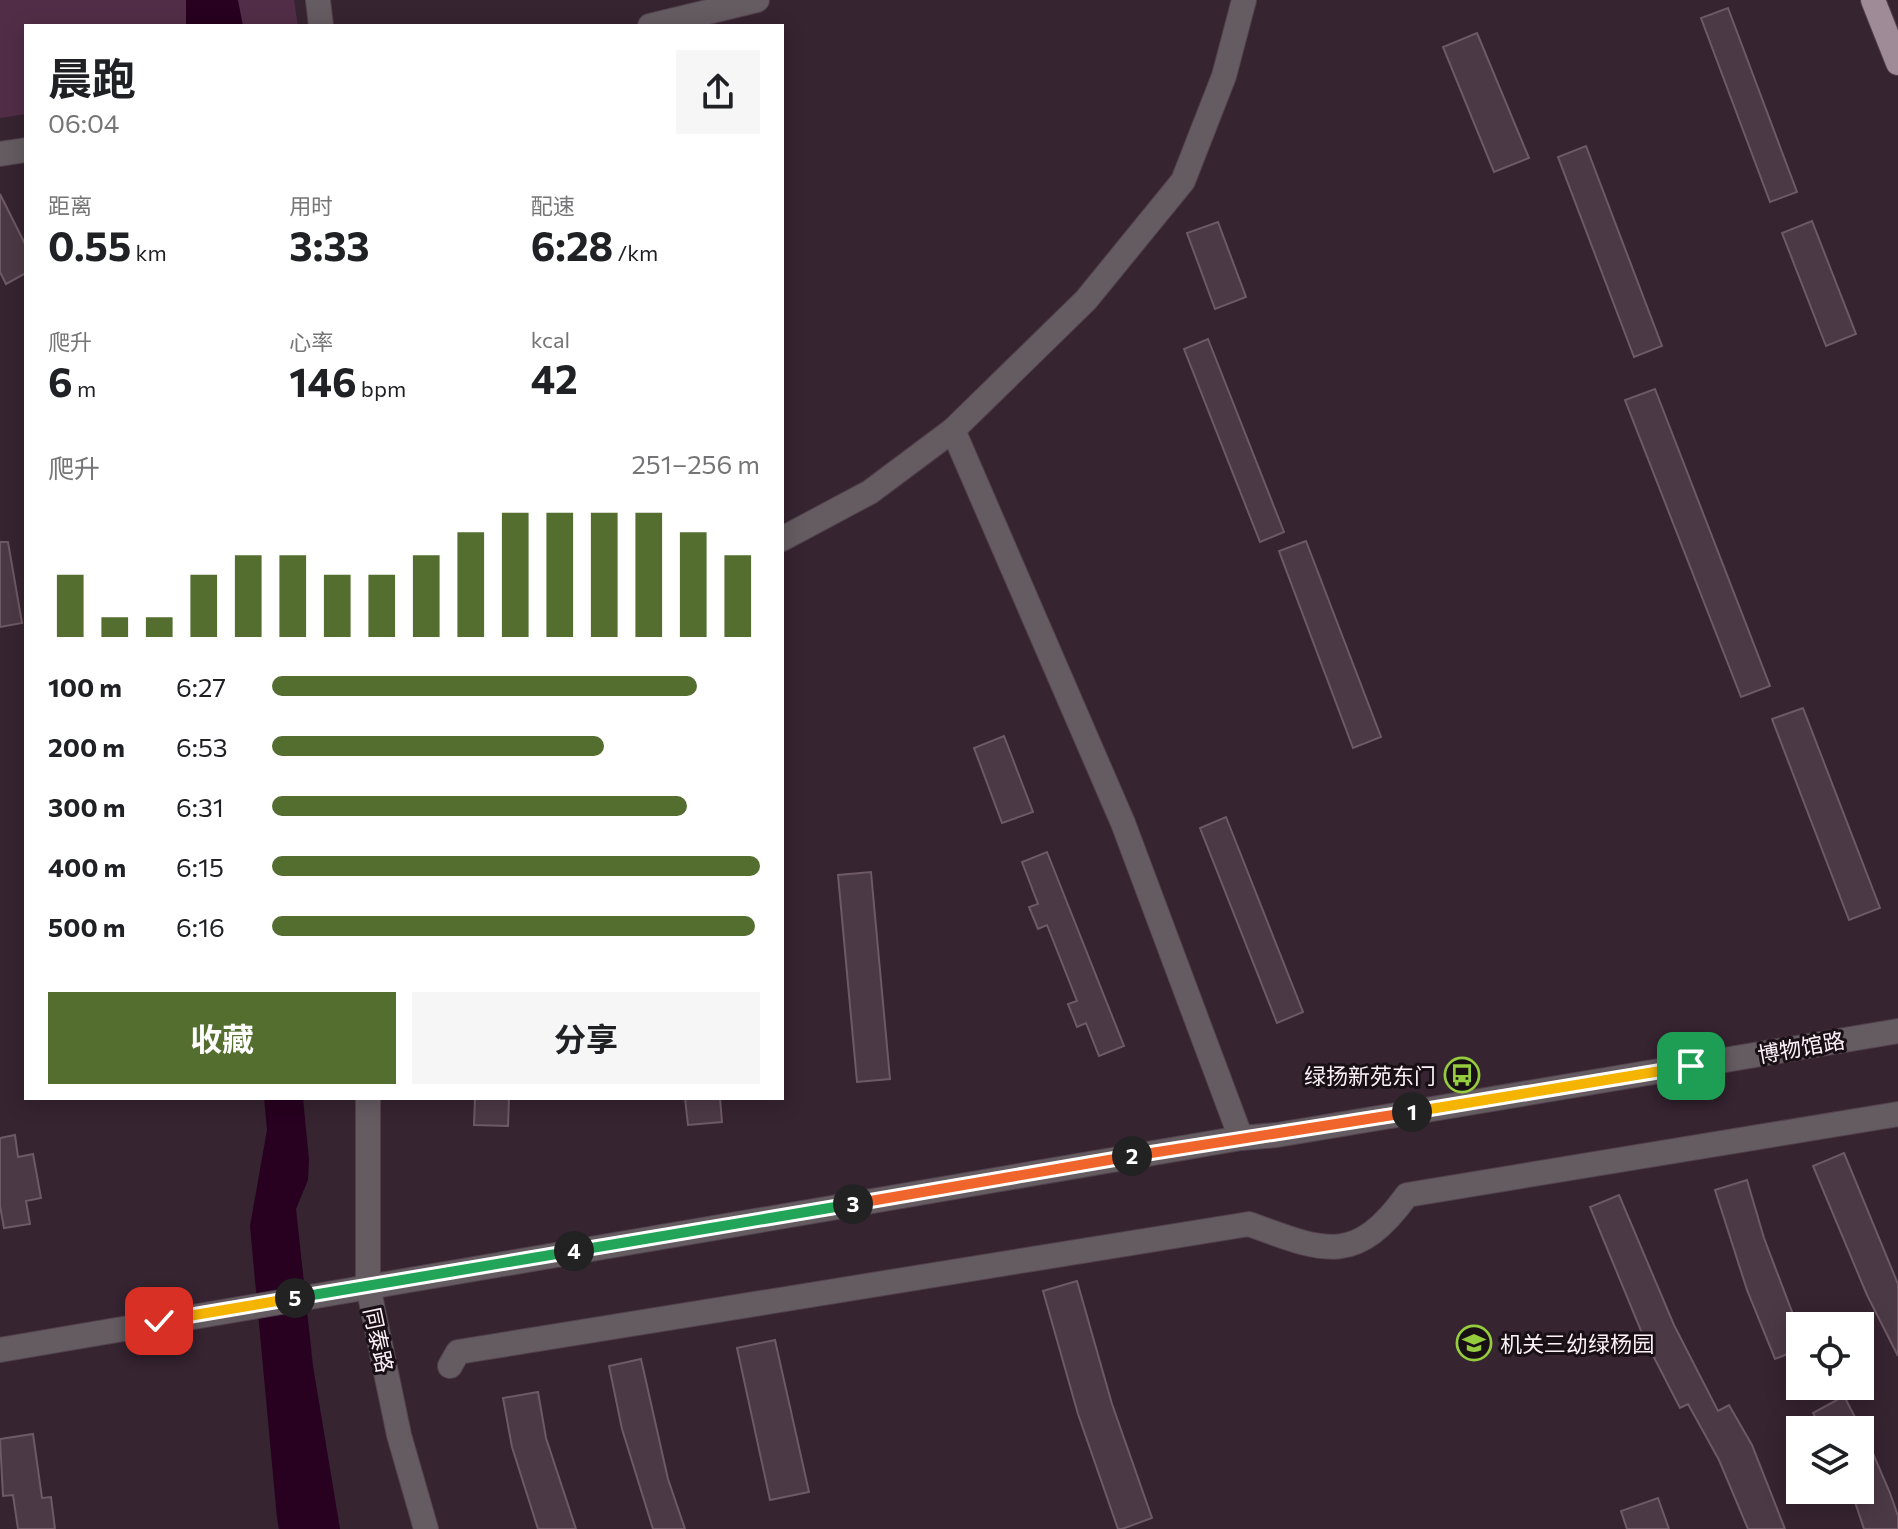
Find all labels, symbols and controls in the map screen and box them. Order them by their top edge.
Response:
text: 晨跑 [48,50,136,104]
button: share [676,50,760,134]
text: 06:04 [48,107,119,138]
text: 距离 [48,192,92,219]
text: 用时 [289,192,333,219]
text: 配速 [531,192,575,219]
text: 0.55 [48,220,131,269]
text: 3:33 [289,220,370,269]
text: 6:28 [531,220,613,269]
text: km [131,239,167,266]
text: /km [613,239,658,266]
text: kcal [531,326,570,353]
text: 爬升 [48,328,92,355]
text: 心率 [289,328,333,355]
text: 42 [531,353,578,402]
text: 6 [48,356,73,405]
text: 146 [289,356,357,405]
text: m [73,375,96,402]
text: bpm [357,375,406,402]
text: 251–256 m [631,448,760,479]
text: 爬升 [48,452,100,483]
text: 100 m [48,671,122,702]
text: 6:27 [176,671,226,702]
text: 200 m [48,731,125,762]
text: 6:53 [176,731,228,762]
text: 300 m [48,791,125,822]
text: 6:31 [176,791,224,822]
text: 400 m [48,851,126,882]
text: 6:15 [176,851,224,882]
text: 500 m [48,911,125,942]
text: 6:16 [176,911,225,942]
button: 收藏 [48,992,396,1084]
button: 分享 [412,992,760,1084]
street label: 博物馆路 [1755,1026,1847,1068]
pin [1657,1032,1725,1100]
icon: arrive [1669,1044,1713,1088]
bus stop icon: 绿扬新苑东门 [1443,1056,1481,1094]
place label: 绿扬新苑东门 [1304,1062,1436,1089]
pin: 1 [1392,1092,1432,1132]
text: 1 [1407,1098,1417,1125]
pin: 2 [1112,1136,1152,1176]
text: 2 [1126,1142,1138,1169]
pin: 3 [833,1184,873,1224]
text: 3 [847,1190,859,1217]
pin: 4 [554,1231,594,1271]
text: 4 [567,1237,581,1264]
pin: 5 [275,1278,315,1318]
text: 5 [289,1284,301,1311]
pin [125,1287,193,1355]
icon: check [137,1299,181,1343]
street label: 同泰路 [359,1305,399,1375]
map controls [1786,1312,1874,1504]
button: locate [1786,1312,1874,1400]
school or university icon: 机关三幼绿杨园 [1455,1324,1493,1362]
place label: 机关三幼绿杨园 [1500,1330,1654,1357]
button: layers [1786,1416,1874,1504]

